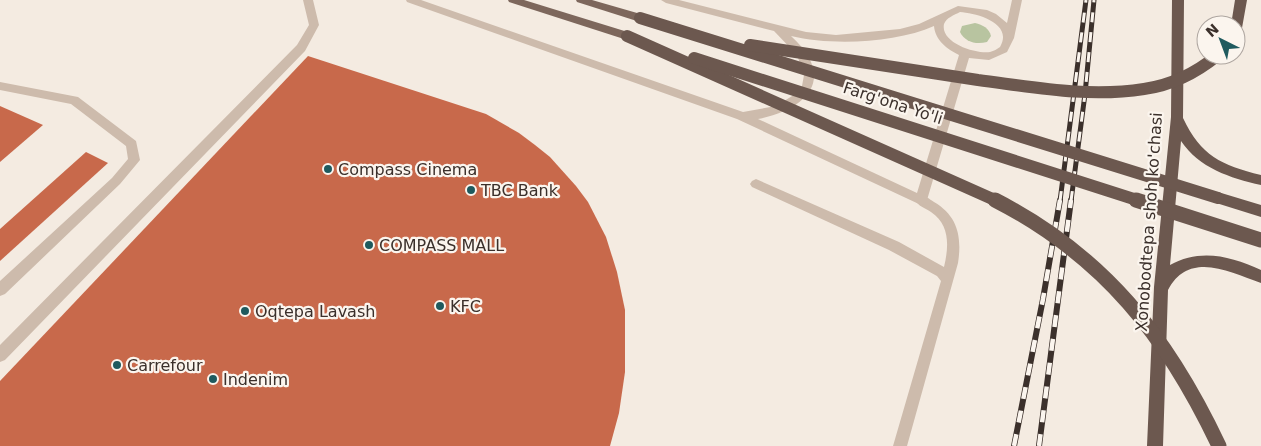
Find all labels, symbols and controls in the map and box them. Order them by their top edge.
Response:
north arrow [1196,15,1246,65]
text: N [1203,20,1222,40]
street label: Farg'ona Yo'li [841,78,945,128]
street label: Xonobodtepa shoh ko'chasi [1132,112,1166,332]
place label: Compass Cinema [338,160,477,179]
marker: Compass Cinema [322,163,334,175]
place label: TBC Bank [480,181,559,200]
marker: TBC Bank [465,184,477,196]
place label: COMPASS MALL [379,236,504,255]
marker: COMPASS MALL [363,239,375,251]
place label: KFC [450,297,481,316]
marker: KFC [434,300,446,312]
place label: Oqtepa Lavash [255,302,375,321]
marker: Oqtepa Lavash [239,305,251,317]
place label: Carrefour [127,356,203,375]
marker: Carrefour [111,359,123,371]
place label: Indenim [223,370,288,389]
marker: Indenim [207,373,219,385]

